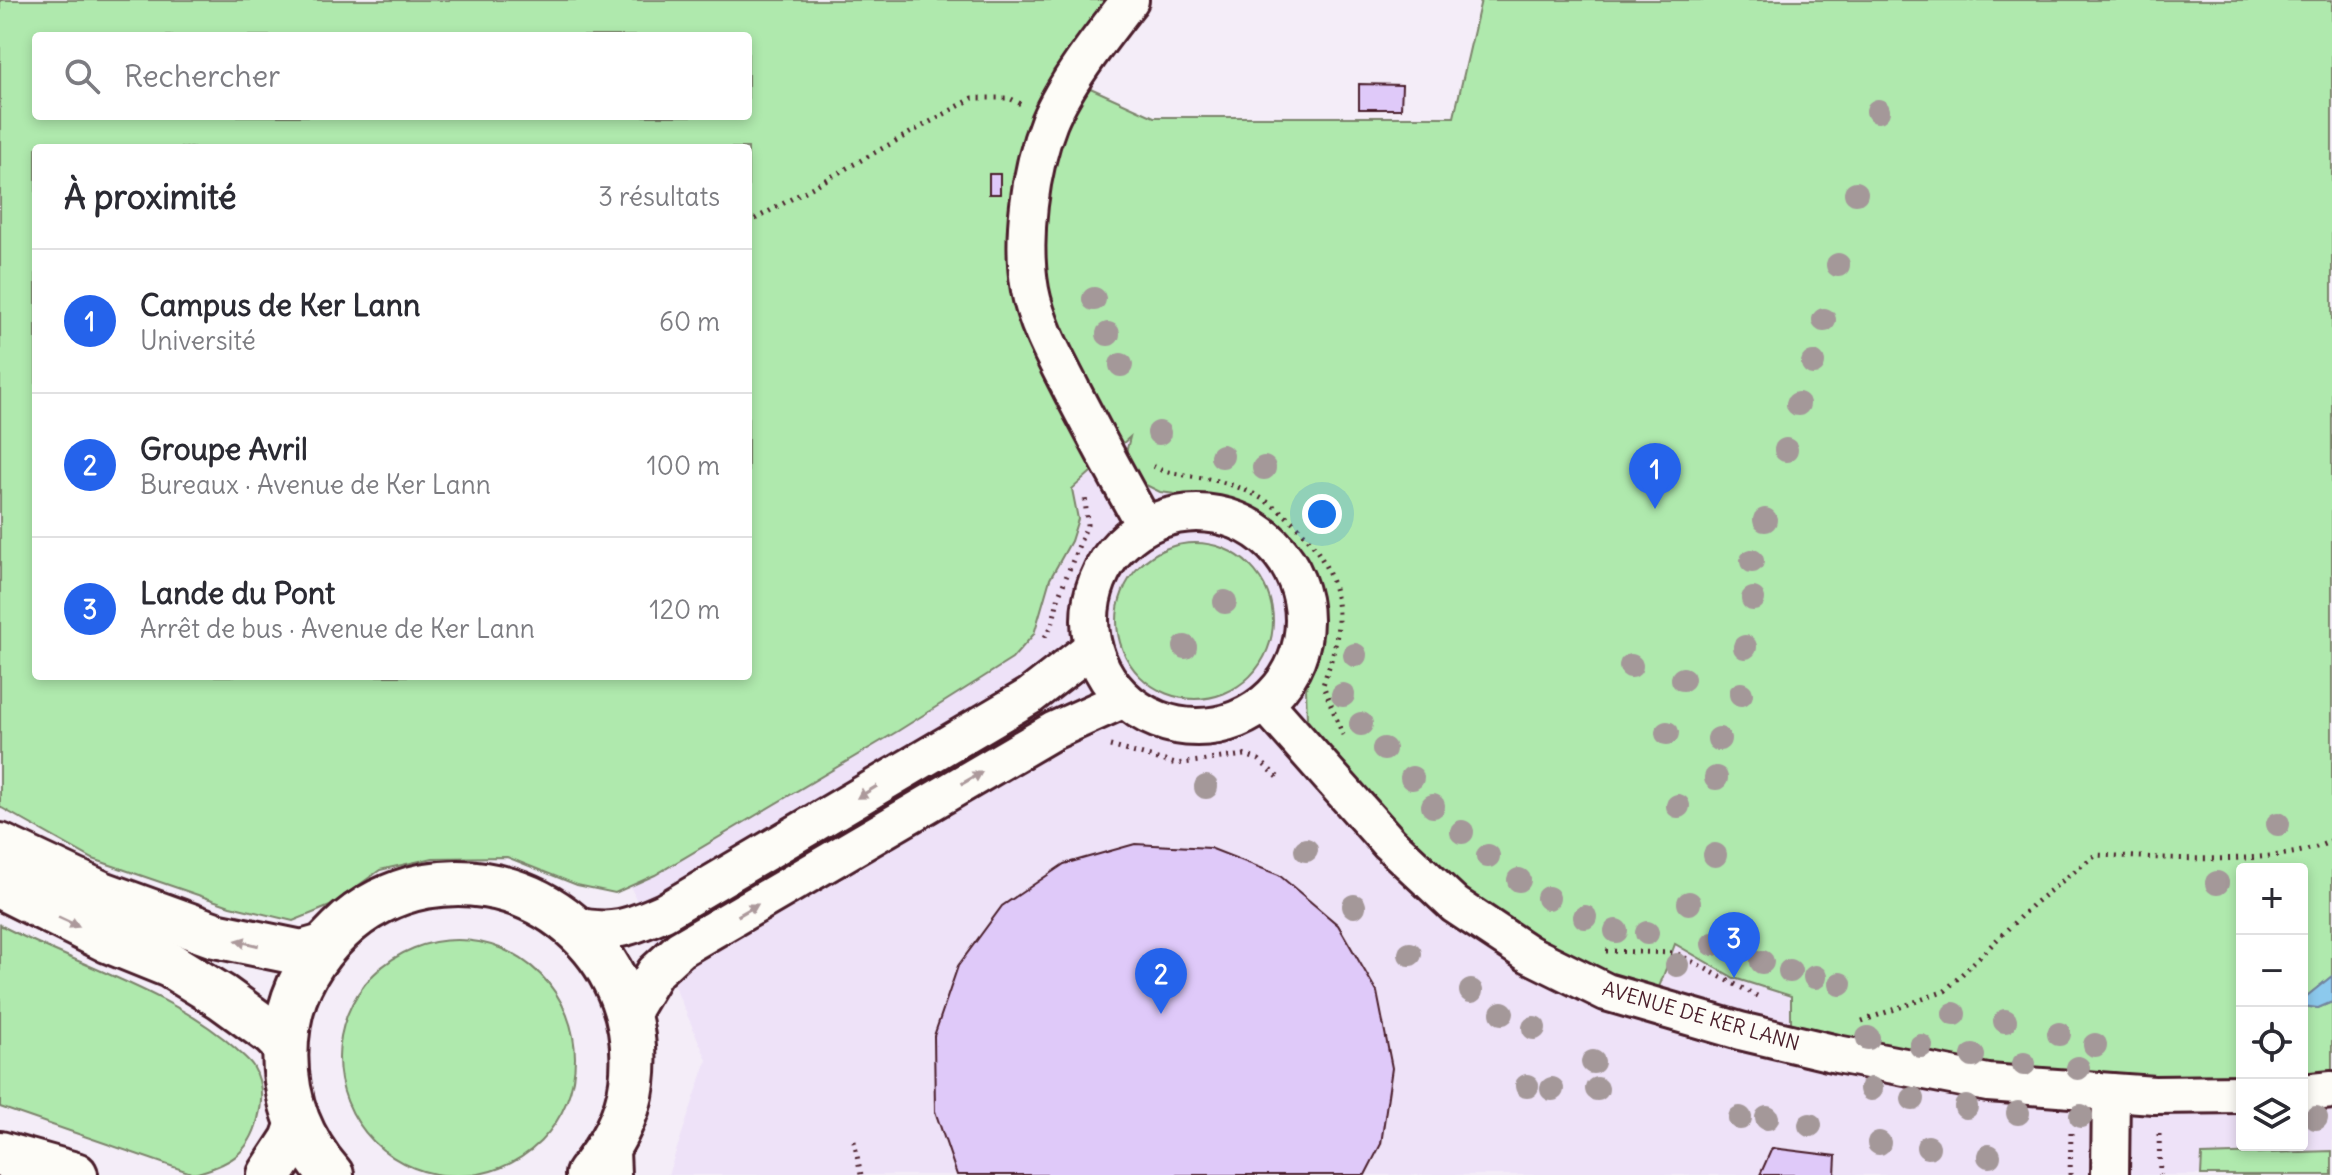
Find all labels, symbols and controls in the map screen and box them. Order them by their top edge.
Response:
search box [32,32,752,120]
icon: search [60,54,104,98]
text: Rechercher [124,57,280,95]
text: À proximité [64,175,237,218]
text: 3 résultats [598,180,720,213]
text: Campus de Ker Lann [140,286,420,324]
text: 1 [85,305,95,338]
text: 60 m [659,305,720,338]
text: Université [140,324,256,357]
text: Groupe Avril [140,430,308,468]
pin: 1 [1629,443,1681,509]
text: 2 [83,449,97,482]
text: 100 m [646,449,720,482]
text: Bureaux · Avenue de Ker Lann [140,468,491,501]
your location [1302,494,1342,534]
text: Lande du Pont [140,574,335,612]
text: 3 [83,593,97,626]
text: 120 m [649,593,720,626]
text: Arrêt de bus · Avenue de Ker Lann [140,612,535,645]
one-way arrow [961,771,983,785]
one-way arrow [856,785,878,799]
map controls [2236,863,2308,1151]
button: + [2236,863,2308,935]
one-way arrow [737,903,759,917]
pin: 3 [1708,912,1760,978]
one-way arrow [58,915,81,929]
button: − [2236,935,2308,1007]
one-way arrow [234,936,259,948]
pin: 2 [1135,948,1187,1014]
street label: AVENUE DE KER LANN [1600,975,1803,1056]
button: locate [2236,1007,2308,1079]
button: layers [2236,1079,2308,1151]

